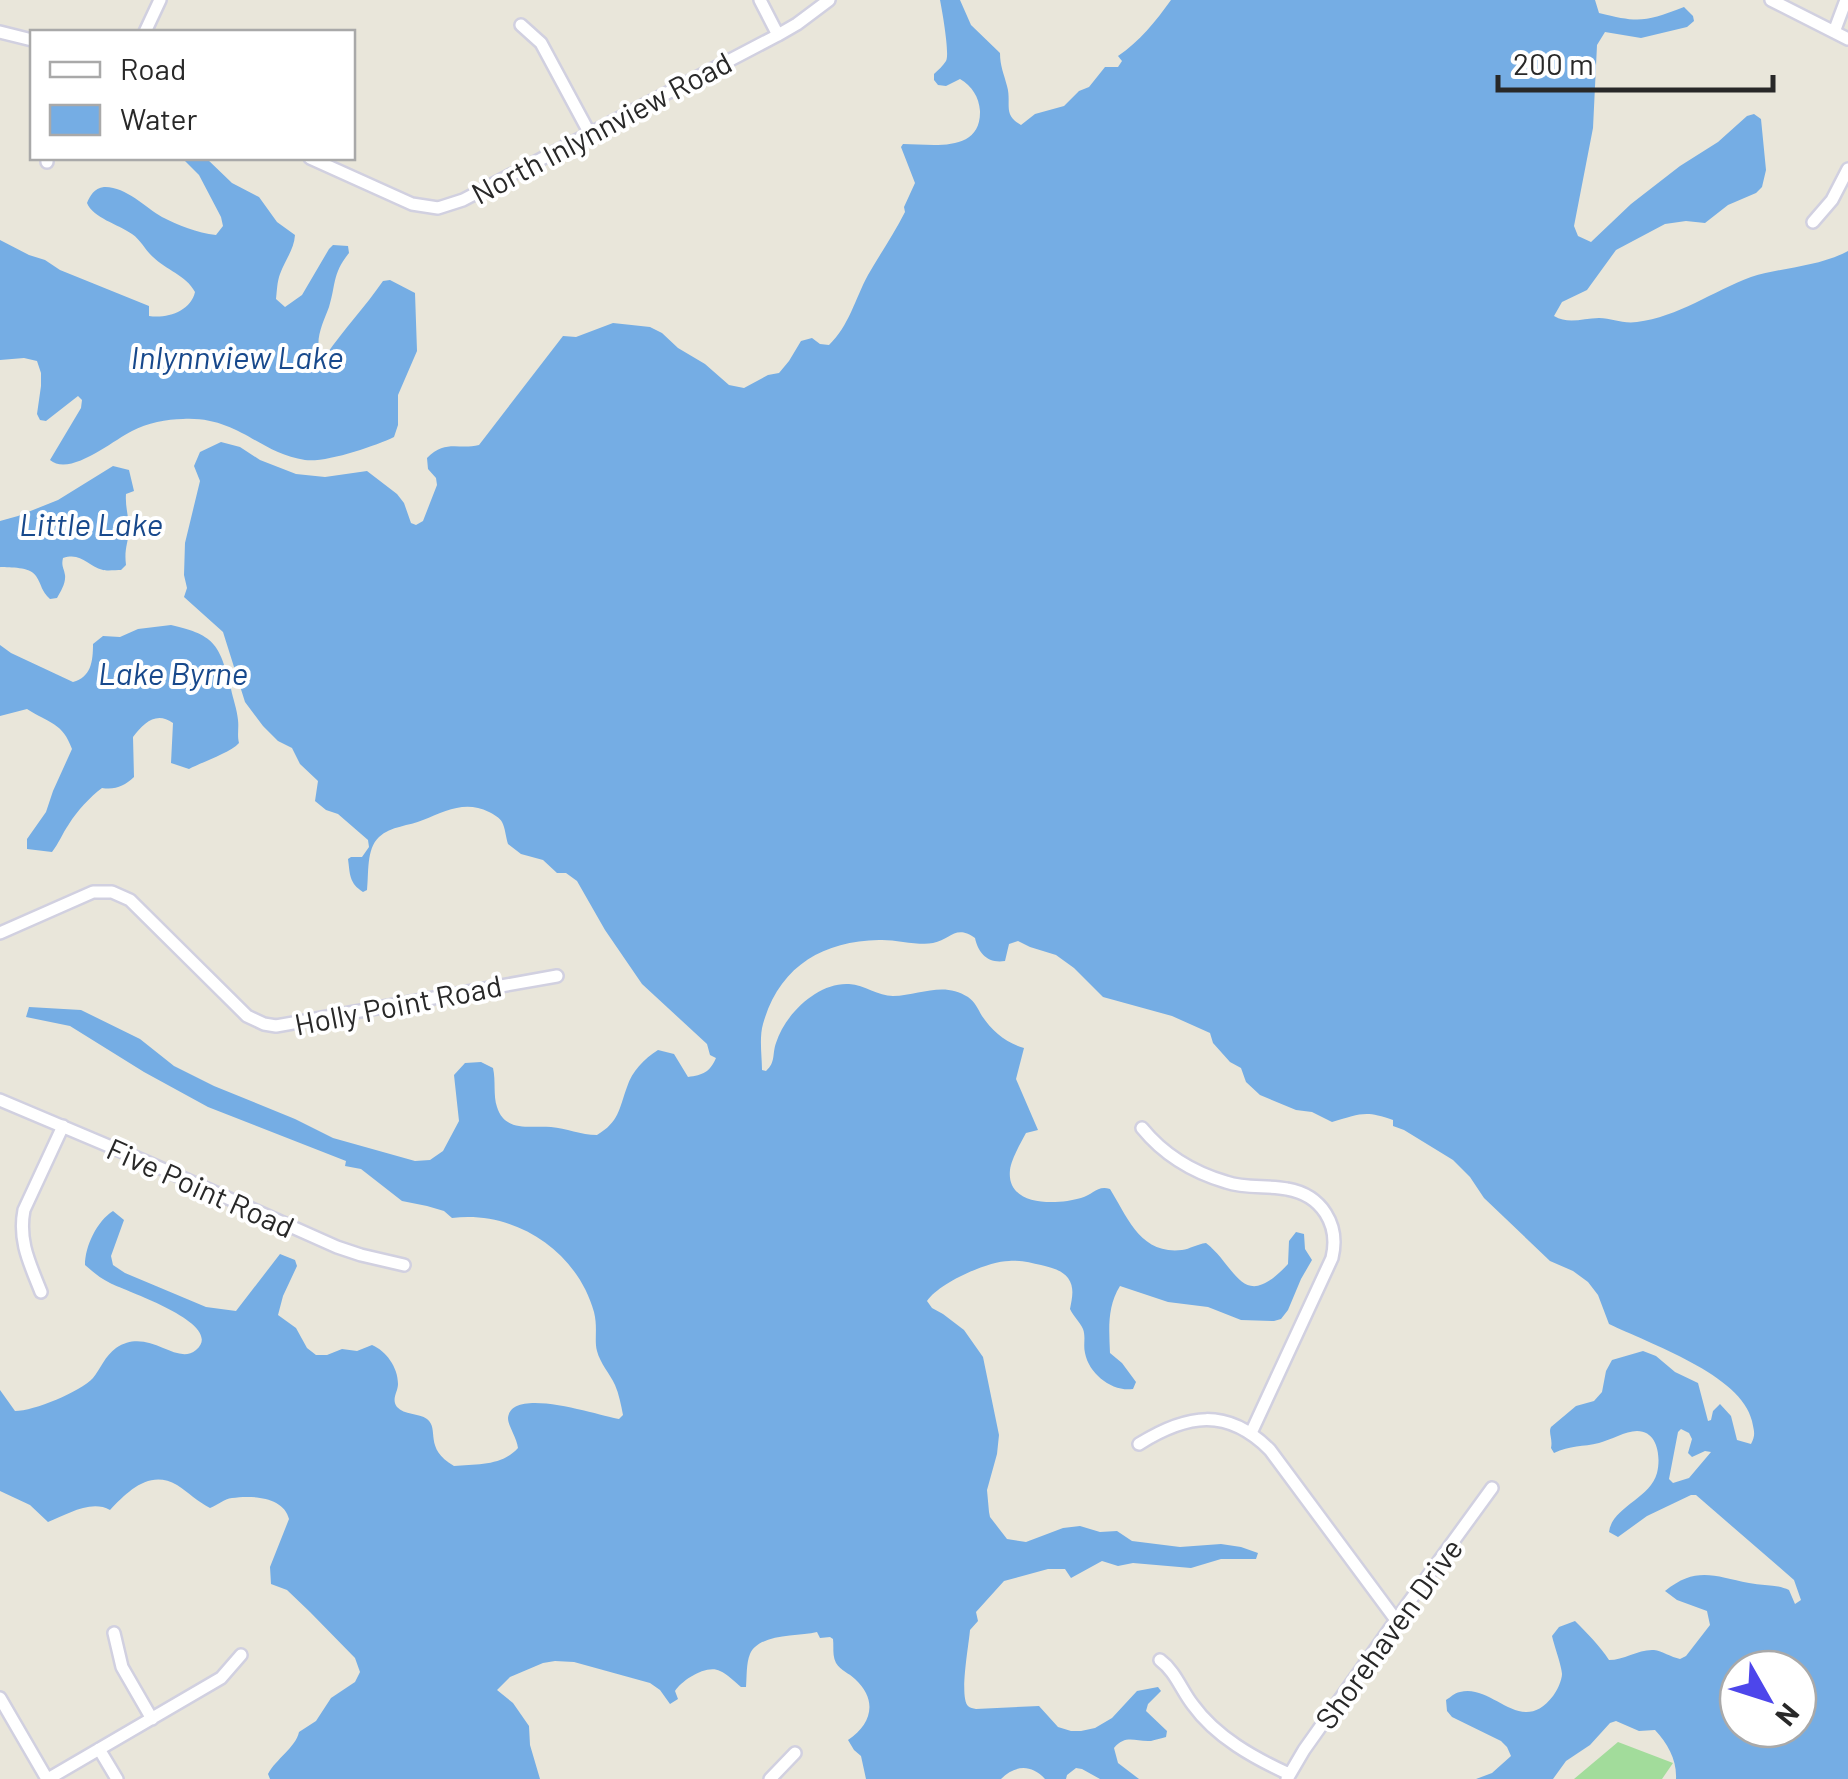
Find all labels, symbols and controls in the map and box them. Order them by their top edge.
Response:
legend [30,30,355,160]
scale bar [1498,30,1773,92]
street label: North Inlynnview Road [465,43,737,211]
text: 200 m [1513,45,1594,81]
text: Road [120,50,186,86]
text: Water [120,100,198,136]
water label: Inlynnview Lake [131,337,343,375]
water label: Little Lake [19,504,163,542]
water label: Lake Byrne [98,653,248,691]
street label: Holly Point Road [291,966,505,1042]
street label: Five Point Road [102,1130,300,1244]
street label: Shorehaven Drive [1307,1531,1469,1735]
north arrow [1718,1649,1818,1749]
text: N [1769,1697,1807,1733]

